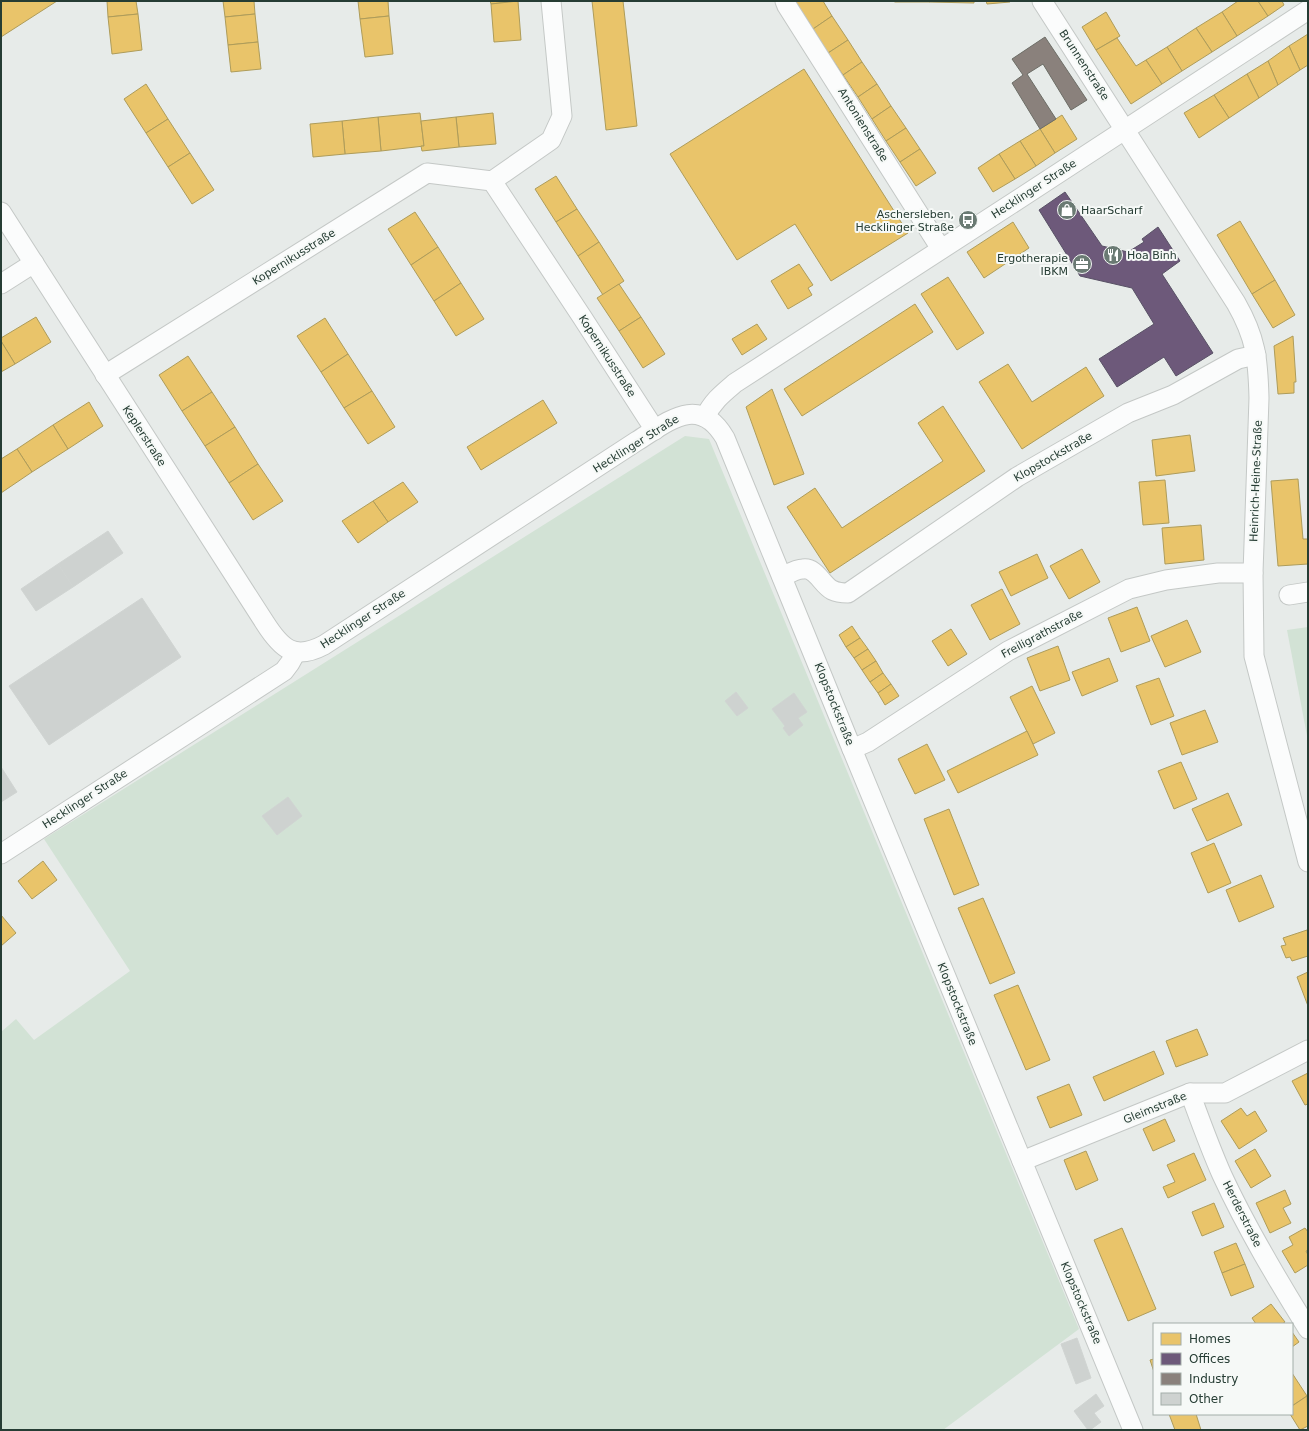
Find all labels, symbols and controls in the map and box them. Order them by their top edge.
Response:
street label: Brunnenstraße [1056,27,1112,103]
street label: Antonienstraße [835,86,891,164]
street label: Hecklinger Straße [989,157,1079,221]
shop icon: HaarScharf [1056,199,1078,221]
place label: HaarScharf [1081,204,1144,217]
place label: Aschersleben, Hecklinger Straße [855,208,954,234]
bus stop icon: Aschersleben, Hecklinger Straße [957,209,979,231]
street label: Kopernikusstraße [250,226,338,288]
restaurant icon: Hoa Binh [1102,244,1124,266]
place label: Hoa Binh [1127,249,1177,262]
place label: Ergotherapie IBKM [997,252,1068,278]
office icon: Ergotherapie IBKM [1071,253,1093,275]
street label: Kopernikusstraße [576,313,639,400]
street label: Keplerstraße [120,403,169,469]
street label: Hecklinger Straße [591,412,681,476]
street label: Heinrich-Heine-Straße [1247,420,1265,542]
street label: Klopstockstraße [1012,429,1095,485]
street label: Hecklinger Straße [318,587,408,651]
street label: Freiligrathstraße [999,607,1085,661]
street label: Klopstockstraße [811,661,857,748]
street label: Hecklinger Straße [40,767,130,831]
street label: Klopstockstraße [934,961,980,1048]
street label: Gleimstraße [1121,1089,1189,1127]
street label: Herderstraße [1220,1179,1264,1250]
street label: Klopstockstraße [1058,1260,1104,1346]
legend [1153,1323,1293,1415]
text: Homes [1189,1332,1231,1346]
text: Offices [1189,1352,1230,1366]
text: Industry [1189,1372,1238,1386]
text: Other [1189,1392,1223,1406]

